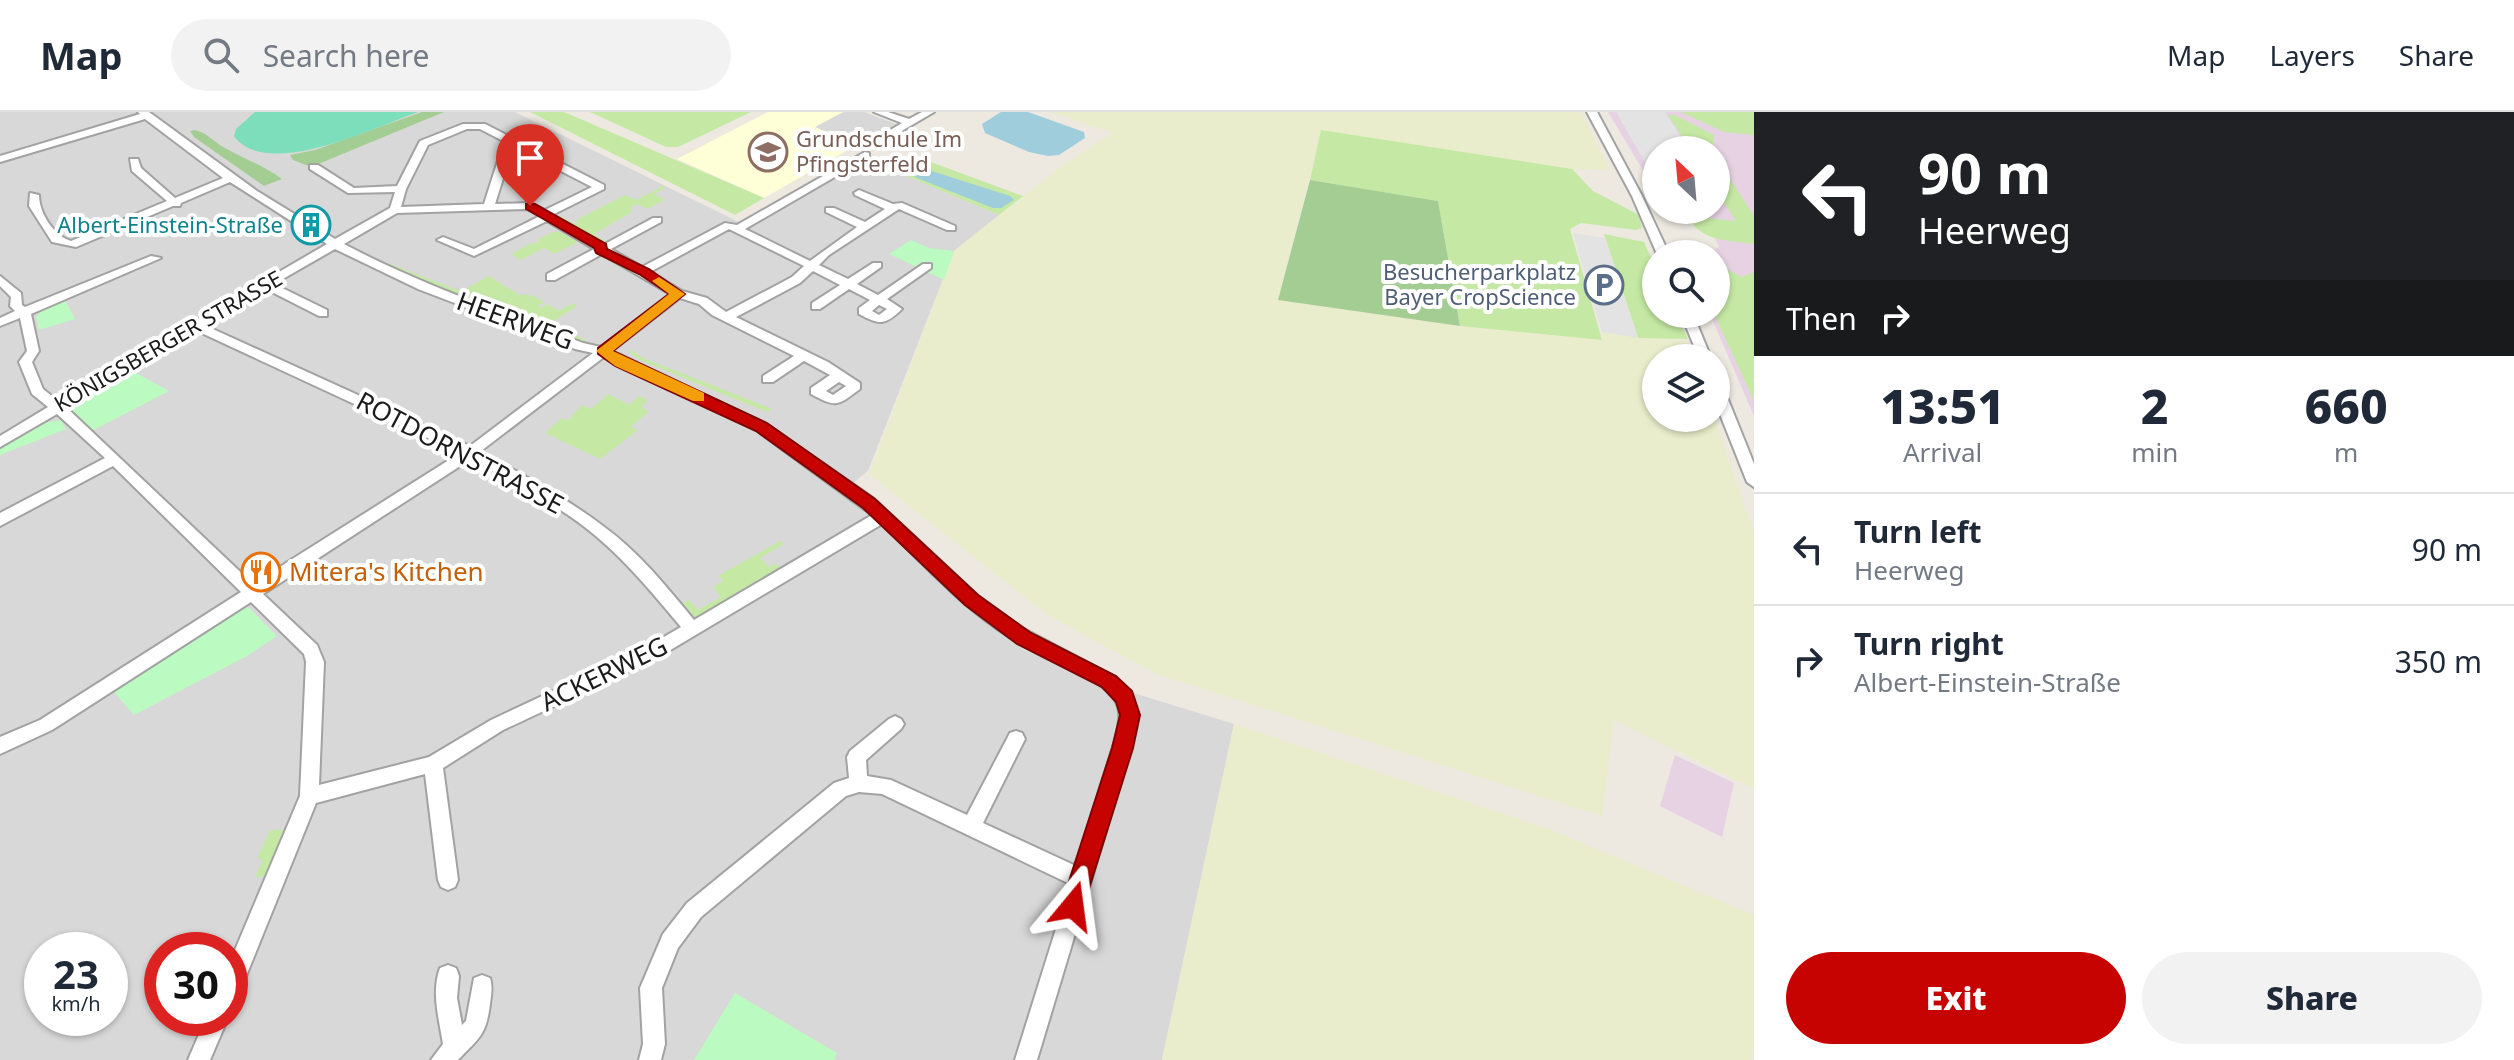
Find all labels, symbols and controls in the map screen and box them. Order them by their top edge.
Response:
search box [171,19,731,91]
text: Map [40,29,123,81]
icon: search [199,33,243,77]
text: Search here [263,35,430,76]
text: Map [2167,36,2225,74]
text: Layers [2269,36,2355,74]
text: Share [2399,36,2474,74]
place label: Grundschule Im Pfingsterfeld [796,123,962,178]
pin [496,124,564,206]
school or university icon: Grundschule Im Pfingsterfeld [747,131,789,173]
text: 90 m [1918,134,2051,210]
icon: arrive [508,136,552,180]
north arrow [1642,136,1730,224]
map controls [1642,136,1730,432]
icon: left [1786,144,1890,248]
building icon: Albert-Einstein-Straße [290,204,332,246]
text: Heerweg [1918,206,2071,255]
place label: Albert-Einstein-Straße [57,209,283,239]
button: search [1642,240,1730,328]
place label: Besucherparkplatz Bayer CropScience [1383,256,1576,311]
street label: KÖNIGSBERGER STRASSE [48,262,287,418]
parking icon: Besucherparkplatz Bayer CropScience [1583,264,1625,306]
street label: HEERWEG [452,282,579,358]
icon: right [1873,296,1917,340]
text: Then [1786,298,1857,339]
button: layers [1642,344,1730,432]
text: 13:51 [1880,373,2005,438]
text: 2 [2141,373,2169,438]
text: 660 [2305,373,2388,438]
street label: ROTDORNSTRASSE [351,382,570,522]
text: Arrival [1903,434,1982,470]
text: min [2131,434,2178,470]
text: m [2334,434,2358,470]
text: Turn left [1854,511,1982,552]
icon: left [1786,527,1830,571]
text: 90 m [2412,529,2482,570]
restaurant icon: Mitera's Kitchen [240,551,282,593]
text: Heerweg [1854,552,1964,588]
place label: Mitera's Kitchen [289,553,484,589]
text: Turn right [1854,623,2004,664]
street label: ACKERWEG [534,627,673,719]
icon: right [1786,639,1830,683]
text: 350 m [2395,641,2482,682]
text: Albert-Einstein-Straße [1854,664,2121,700]
position arrow [1031,864,1115,948]
speed limit sign: 30 [144,932,248,1036]
text: 23 [53,946,99,1001]
button: Exit [1786,952,2126,1044]
button: Share [2142,952,2482,1044]
text: km/h [51,990,101,1017]

